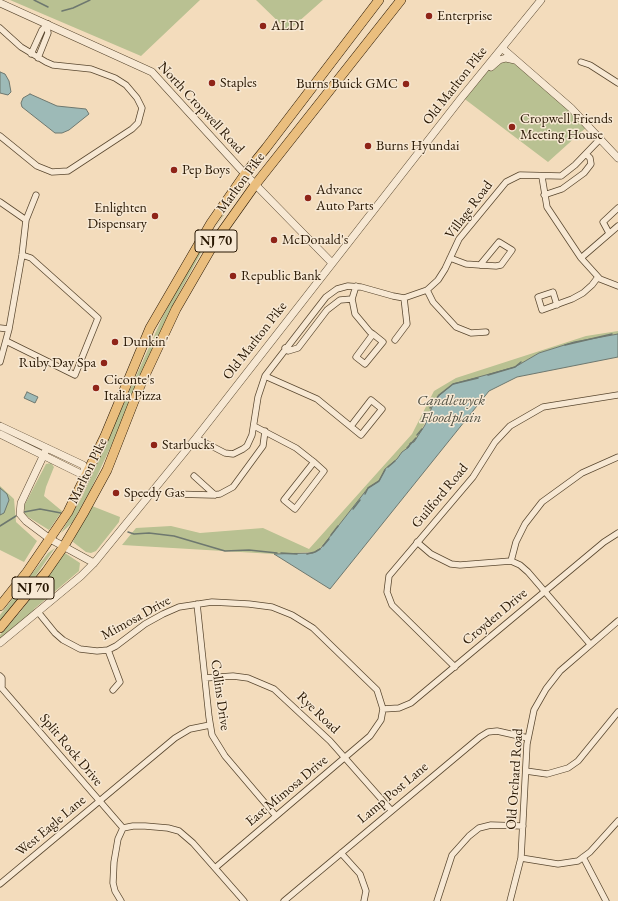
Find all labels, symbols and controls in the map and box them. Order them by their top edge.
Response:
place label: Enterprise [437,8,492,24]
marker: Enterprise [424,11,434,21]
place label: ALDI [271,18,304,34]
marker: ALDI [258,21,268,31]
street label: Old Marlton Pike [419,44,491,128]
street label: North Cropwell Road [154,59,248,157]
place label: Staples [220,75,257,91]
place label: Burns Buick GMC [296,76,398,92]
marker: Staples [207,78,217,88]
marker: Burns Buick GMC [401,79,411,89]
place label: Cropwell Friends Meeting House [520,111,613,144]
marker: Cropwell Friends Meeting House [507,122,517,132]
place label: Burns Hyundai [376,138,459,154]
marker: Burns Hyundai [363,141,373,151]
street label: Marlton Pike [213,149,269,217]
place label: Pep Boys [182,162,230,178]
marker: Pep Boys [169,165,179,175]
street label: Village Road [442,178,496,242]
place label: Advance Auto Parts [316,182,373,214]
marker: Advance Auto Parts [303,193,313,203]
place label: Enlighten Dispensary [87,200,147,232]
marker: Enlighten Dispensary [150,211,160,221]
road number: NJ 70 [195,230,237,252]
place label: McDonald's [282,232,348,248]
marker: McDonald's [269,235,279,245]
place label: Republic Bank [241,268,321,284]
marker: Republic Bank [228,271,238,281]
street label: Old Marlton Pike [219,299,291,383]
place label: Dunkin' [123,334,169,350]
marker: Dunkin' [110,337,120,347]
place label: Ruby Day Spa [19,355,96,371]
marker: Ruby Day Spa [99,358,109,368]
place label: Ciconte's Italia Pizza [104,372,161,404]
marker: Ciconte's Italia Pizza [91,383,101,393]
water label: Candlewyck Floodplain [417,392,485,427]
street label: Marlton Pike [65,436,111,506]
place label: Starbucks [162,437,215,453]
marker: Starbucks [149,440,159,450]
street label: Guilford Road [408,460,472,532]
place label: Speedy Gas [124,485,185,501]
marker: Speedy Gas [111,488,121,498]
road number: NJ 70 [12,577,54,599]
street label: Croyden Drive [459,585,531,649]
street label: Mimosa Drive [98,592,174,644]
street label: Collins Drive [207,658,233,732]
street label: Rye Road [293,688,343,738]
street label: Split Rock Drive [36,710,106,790]
street label: Old Orchard Road [503,728,527,830]
street label: East Mimosa Drive [243,752,331,830]
street label: Lamp Post Lane [354,759,432,827]
street label: West Eagle Lane [13,792,89,860]

